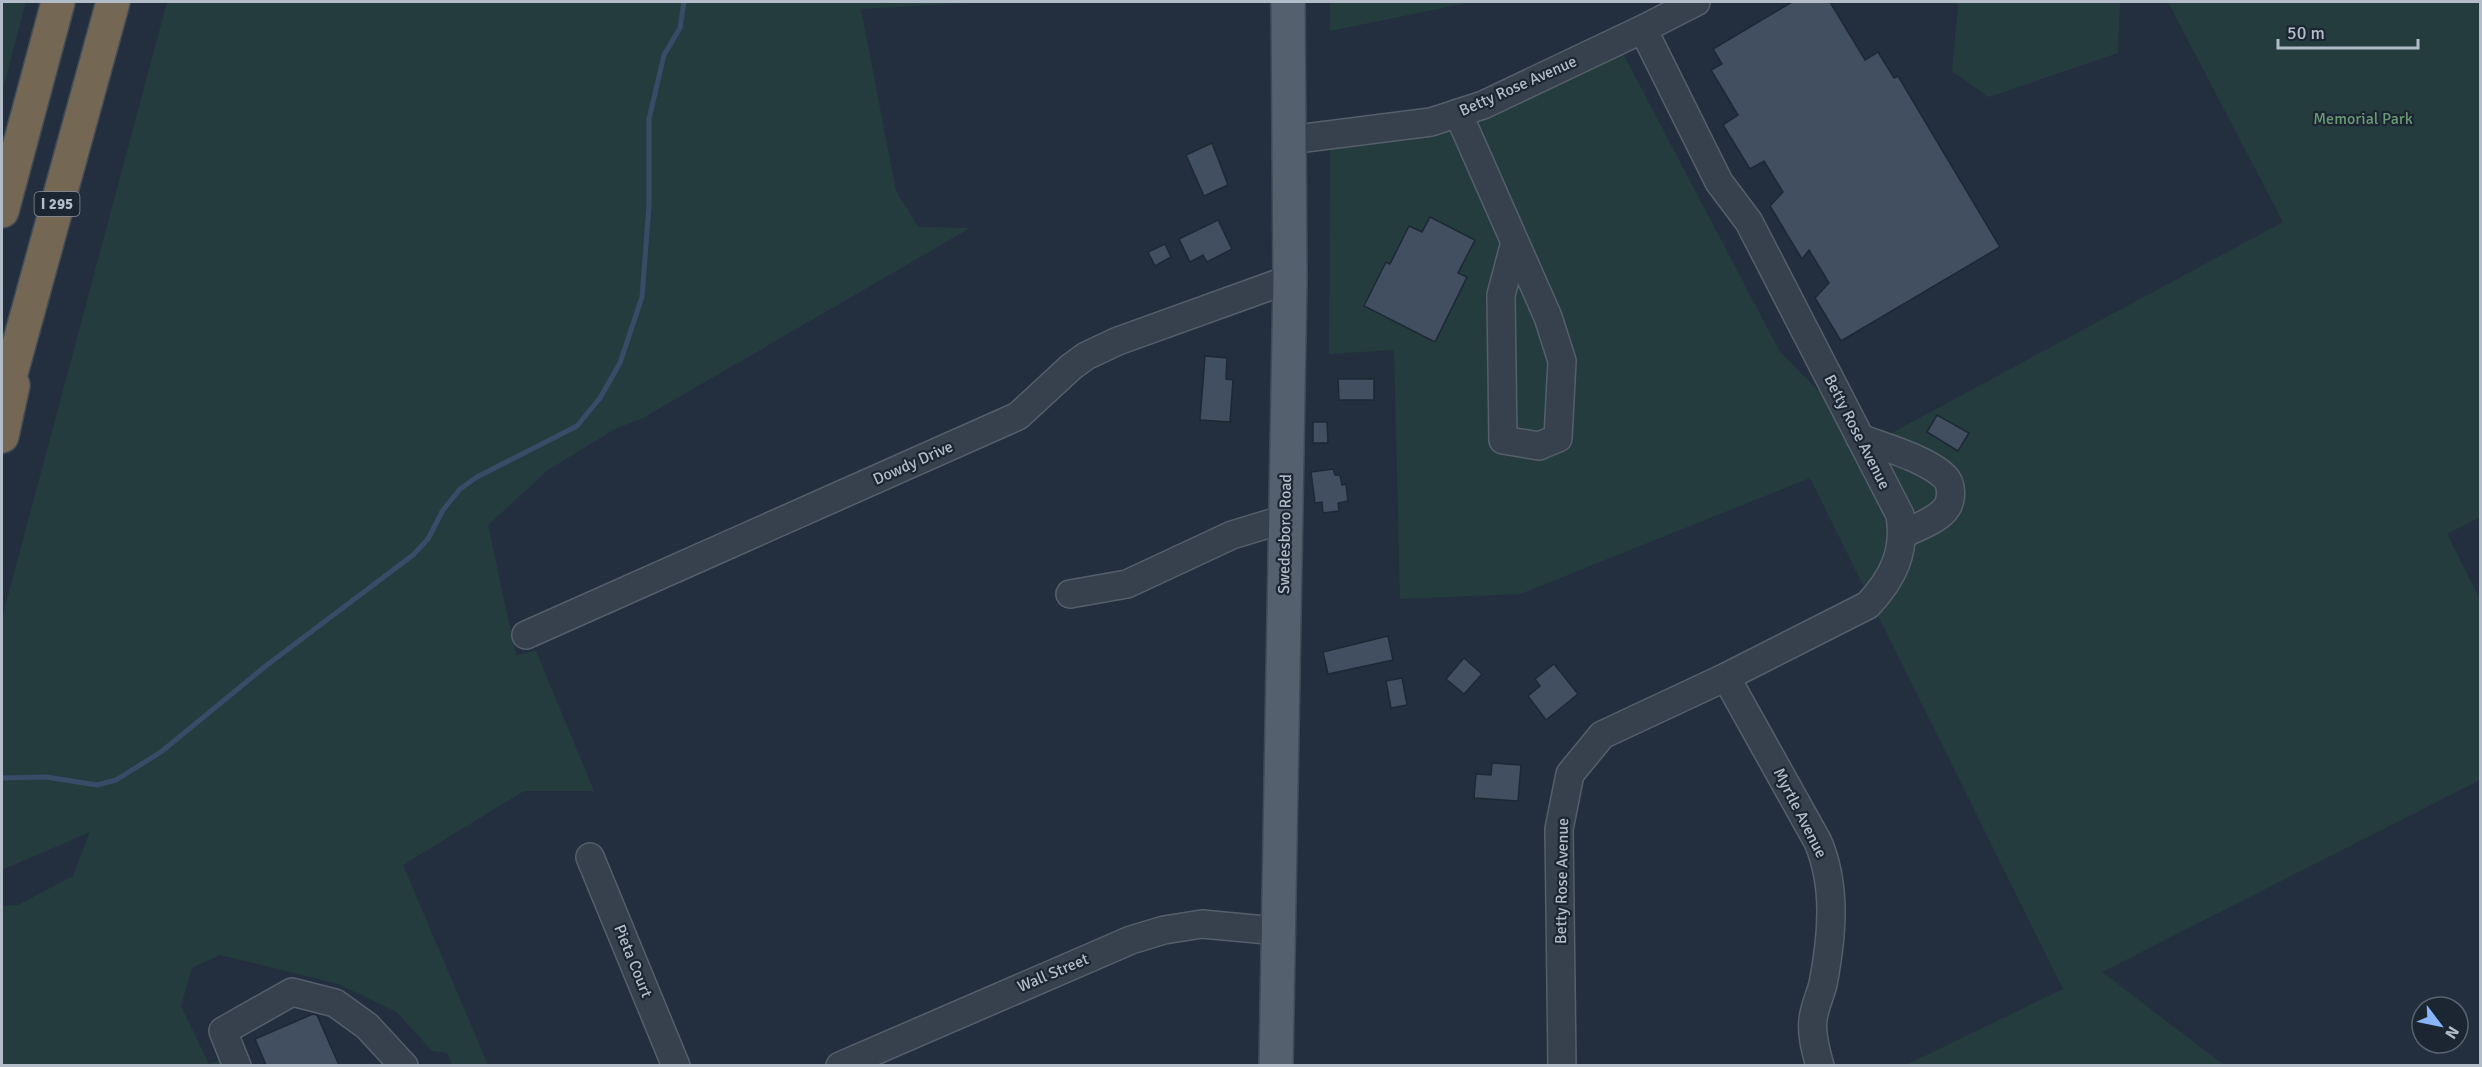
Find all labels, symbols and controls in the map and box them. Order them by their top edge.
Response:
scale bar [2278,12,2418,50]
text: 50 m [2287,22,2325,44]
street label: Betty Rose Avenue [1456,51,1580,121]
park label: Memorial Park [2313,109,2413,129]
road number: I 295 [34,192,80,216]
street label: Betty Rose Avenue [1819,371,1895,493]
street label: Dowdy Drive [870,437,956,489]
street label: Swedesboro Road [1274,474,1296,594]
street label: Myrtle Avenue [1769,765,1831,861]
street label: Betty Rose Avenue [1551,818,1573,944]
street label: Pieta Court [609,922,657,1001]
street label: Wall Street [1014,949,1092,997]
north arrow [2410,995,2470,1055]
text: N [2440,1022,2463,1042]

